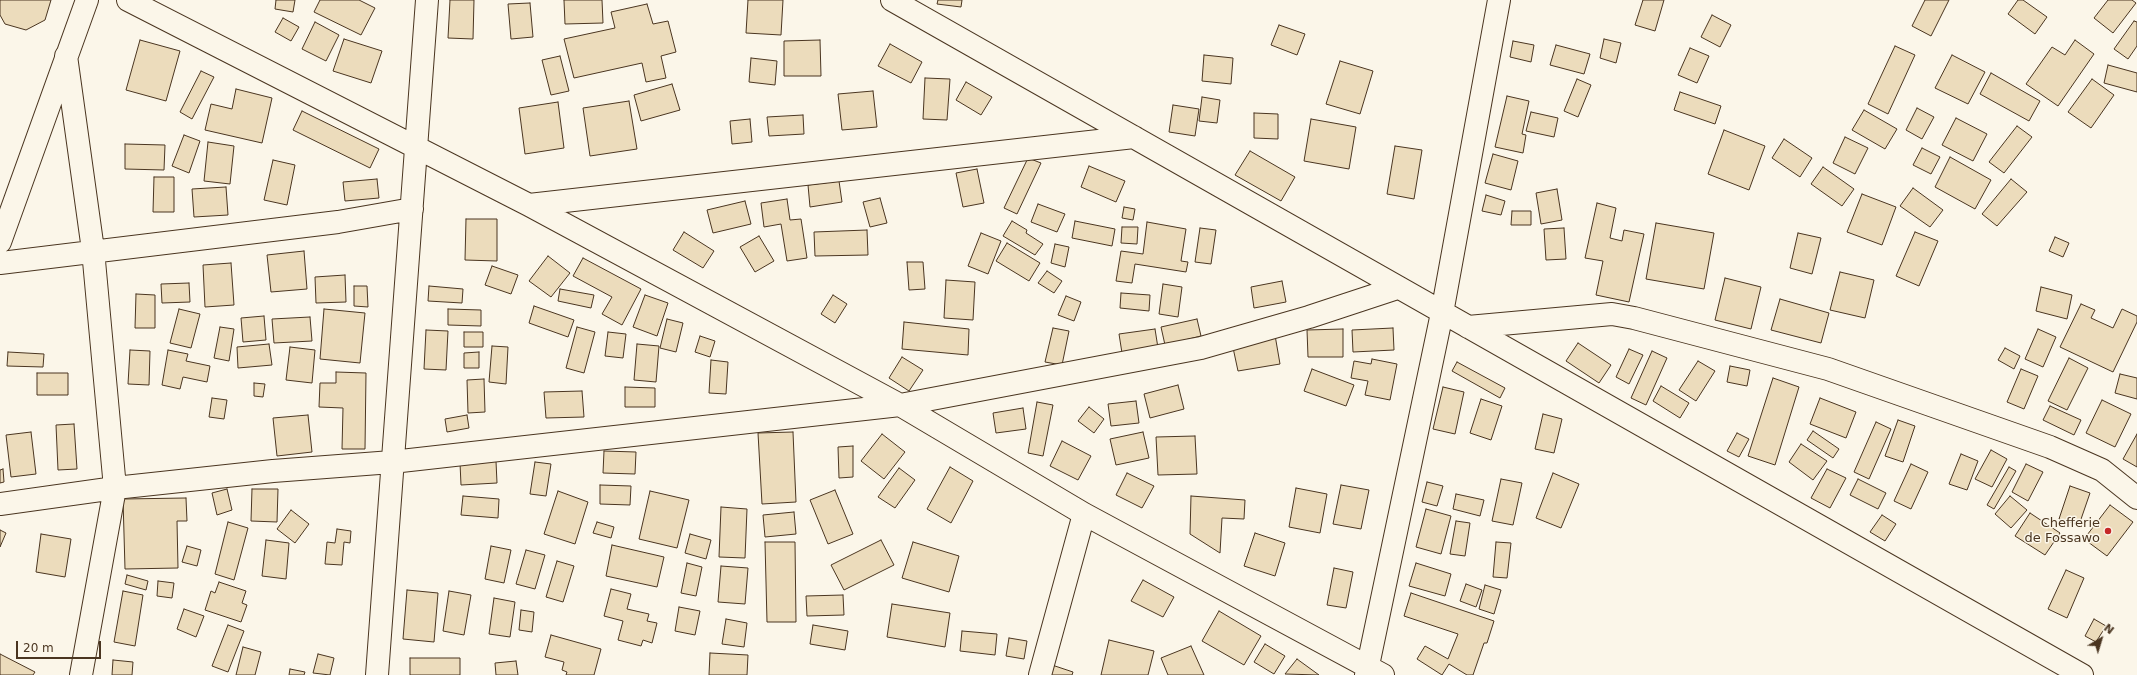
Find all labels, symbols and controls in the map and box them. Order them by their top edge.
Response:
place label: Chefferie de Fossawo [2025,516,2100,547]
marker: Chefferie de Fossawo [2103,526,2113,536]
north arrow [2081,619,2121,659]
text: N [2101,621,2116,637]
scale bar [18,633,103,659]
text: 20 m [23,641,54,655]

